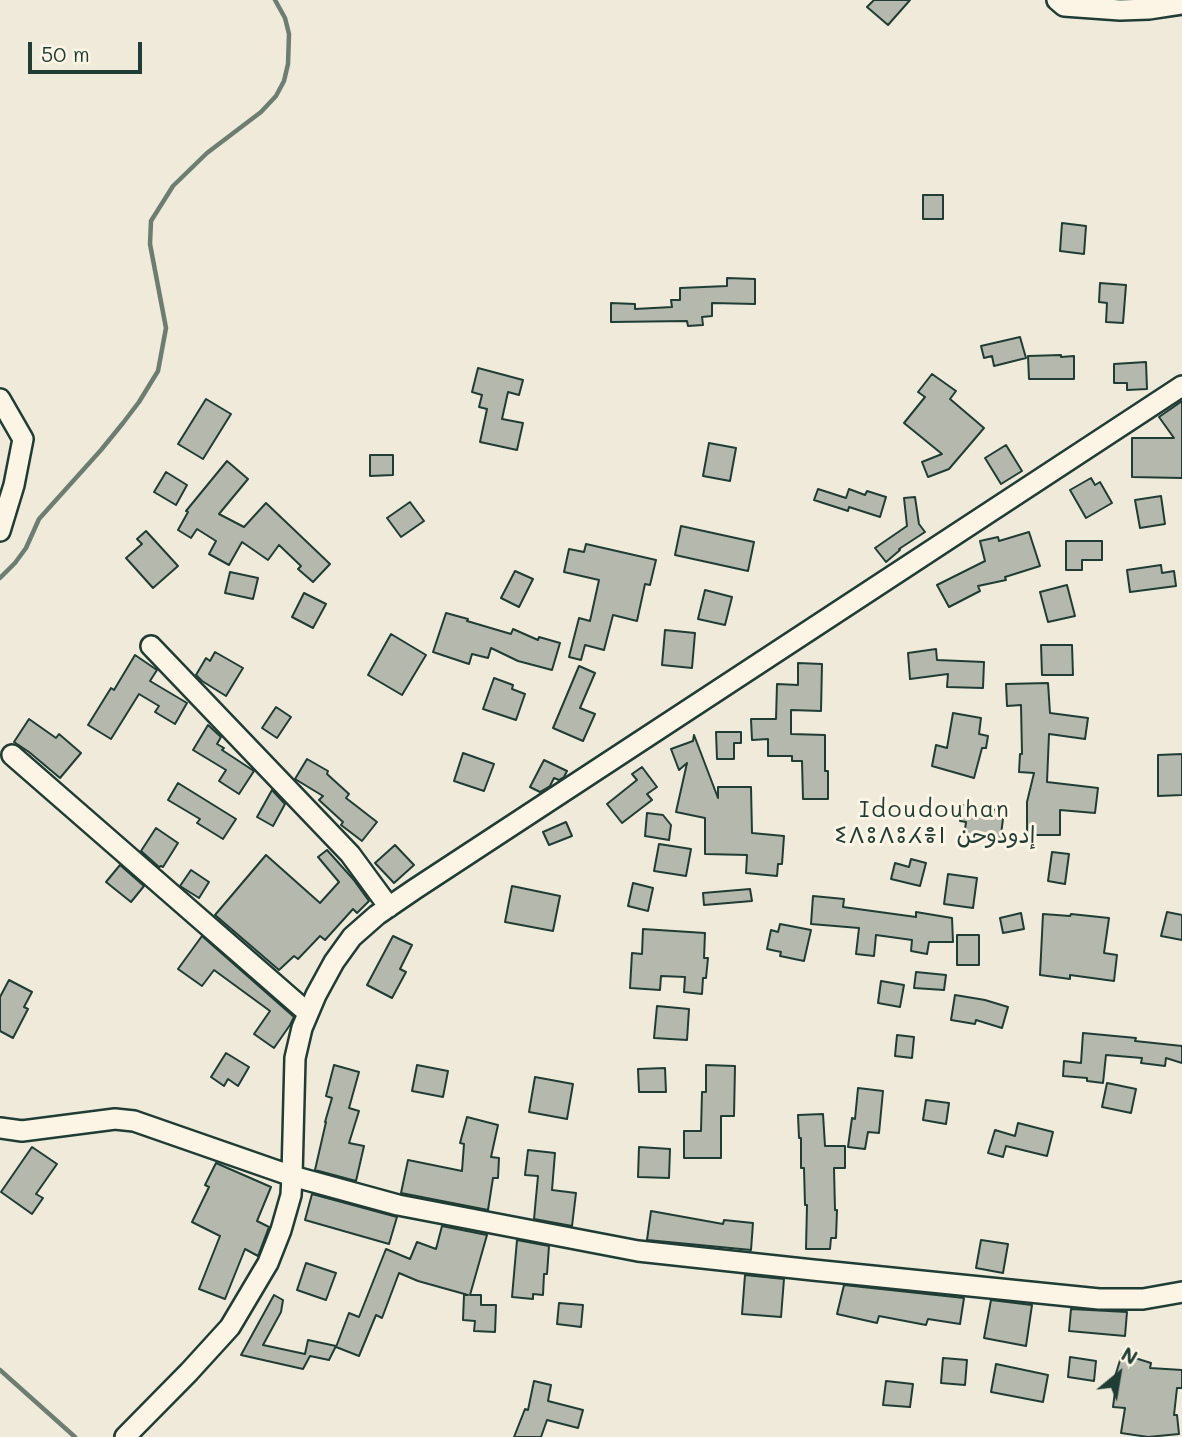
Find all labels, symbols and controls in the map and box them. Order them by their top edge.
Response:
scale bar [32,28,145,72]
text: 50 m [41,40,90,67]
district label: Idoudouhan ⵉⴷⵓⴷⵓⵃⴻⵏ إدودوحن [843,796,1027,850]
north arrow [1084,1339,1154,1409]
text: N [1117,1341,1142,1370]

